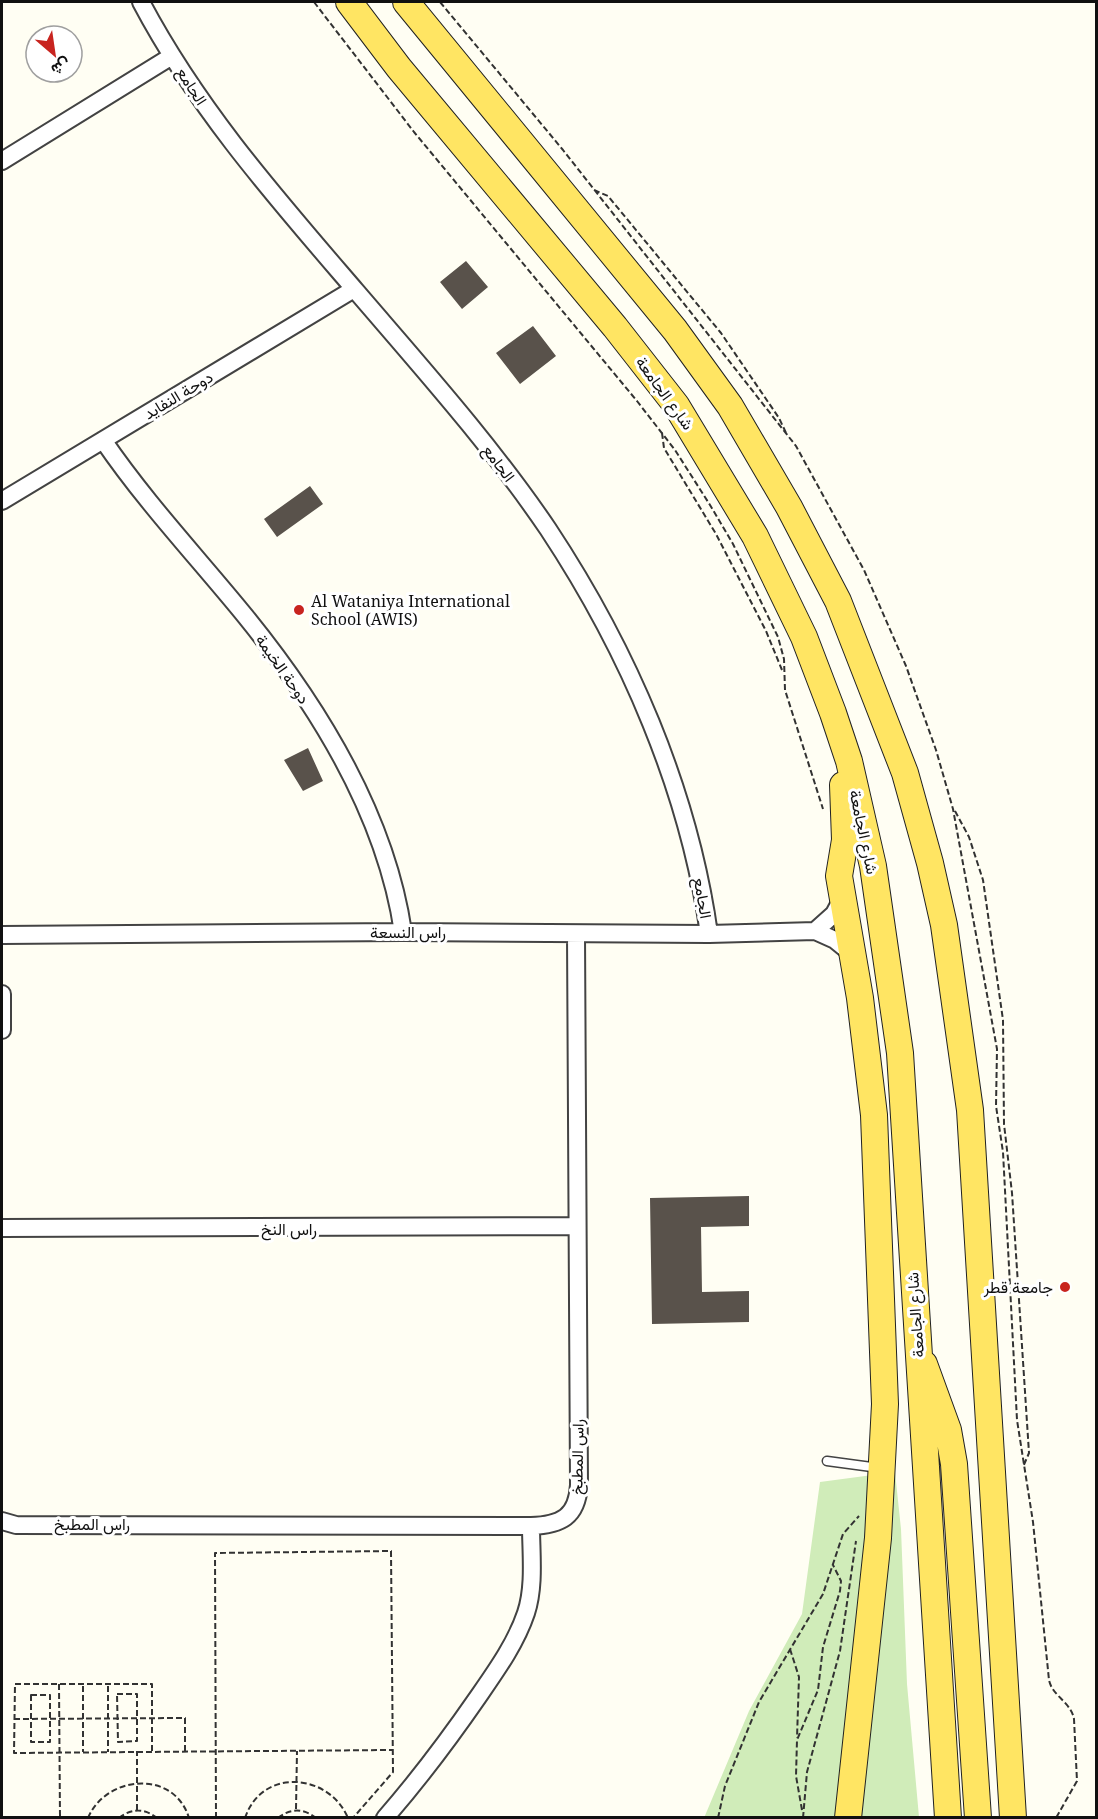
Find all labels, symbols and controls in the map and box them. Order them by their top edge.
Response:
north arrow [24,24,84,84]
text: ش [48,53,75,81]
street label: الجامع [171,63,213,110]
street label: شارع الجامعة [630,352,699,435]
street label: دوحة النفايد [139,366,217,424]
street label: الجامع [477,440,520,487]
place label: Al Wataniya International School (AWIS) [311,590,510,630]
marker: Al Wataniya International School (AWIS) [292,603,306,617]
street label: دوحة الخيمة [251,630,315,708]
street label: شارع الجامعة [843,788,884,876]
street label: الجامع [688,876,717,921]
street label: راس النسعة [370,921,446,943]
street label: راس النخ [261,1218,317,1241]
street label: شارع الجامعة [901,1271,930,1359]
place label: جامعة قطر [983,1276,1053,1298]
marker: جامعة قطر [1058,1280,1072,1294]
street label: راس المطبخ [565,1419,590,1495]
street label: راس المطبخ [54,1513,130,1536]

